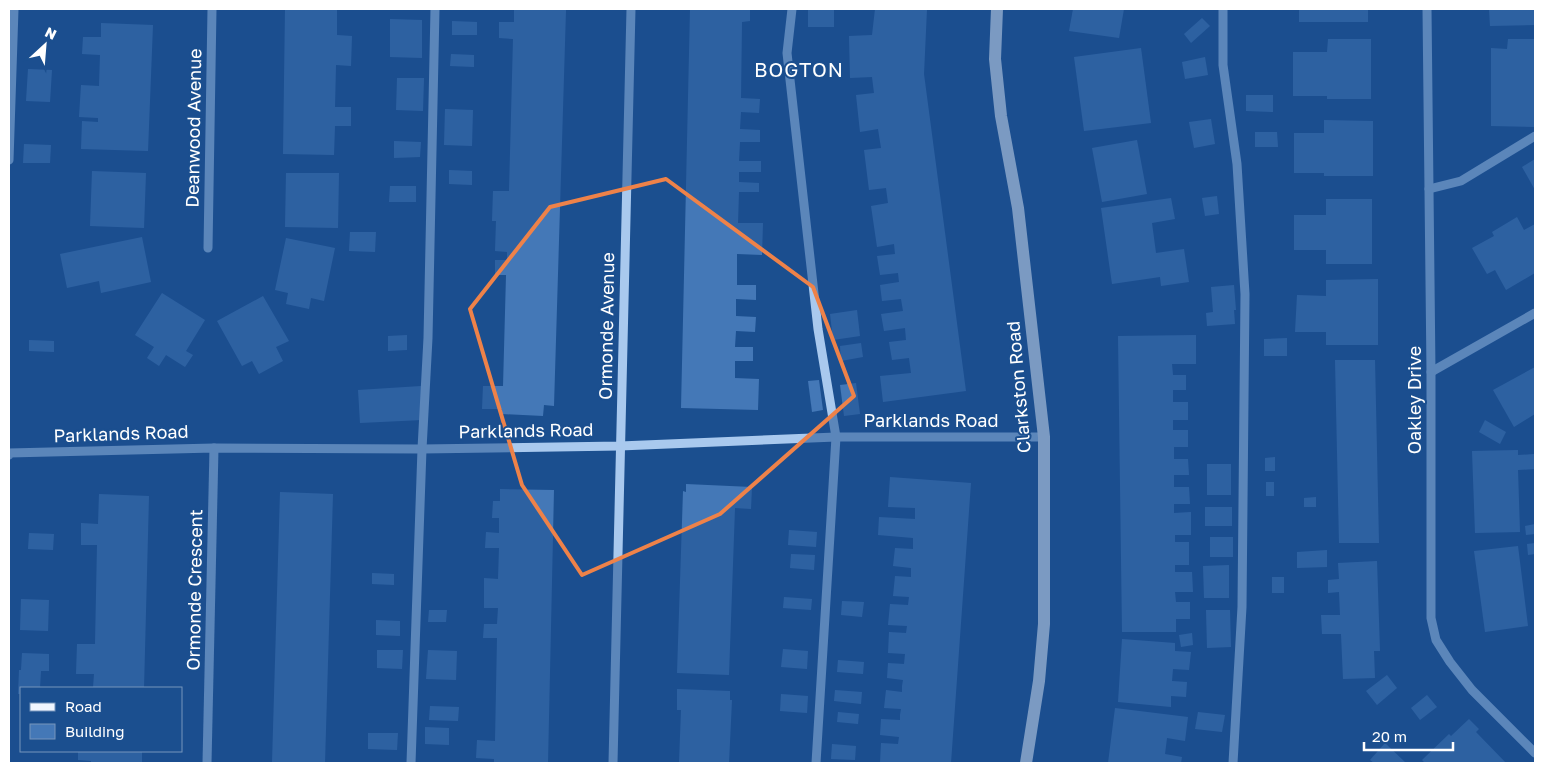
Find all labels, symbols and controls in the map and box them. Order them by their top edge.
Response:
north arrow [20,20,70,70]
text: N [42,23,59,43]
street label: Deanwood Avenue [181,48,205,208]
district label: BOGTON [754,57,844,81]
street label: Ormonde Avenue [594,252,618,400]
street label: Clarkston Road [1001,320,1035,454]
street label: Oakley Drive [1403,346,1425,454]
street label: Parklands Road [863,409,999,431]
street label: Parklands Road [458,418,594,442]
street label: Parklands Road [53,420,189,446]
street label: Ormonde Crescent [182,509,206,671]
legend [20,687,182,752]
text: Road [65,697,102,715]
scale bar [1364,720,1453,752]
text: Building [65,722,125,740]
text: 20 m [1372,727,1407,745]

